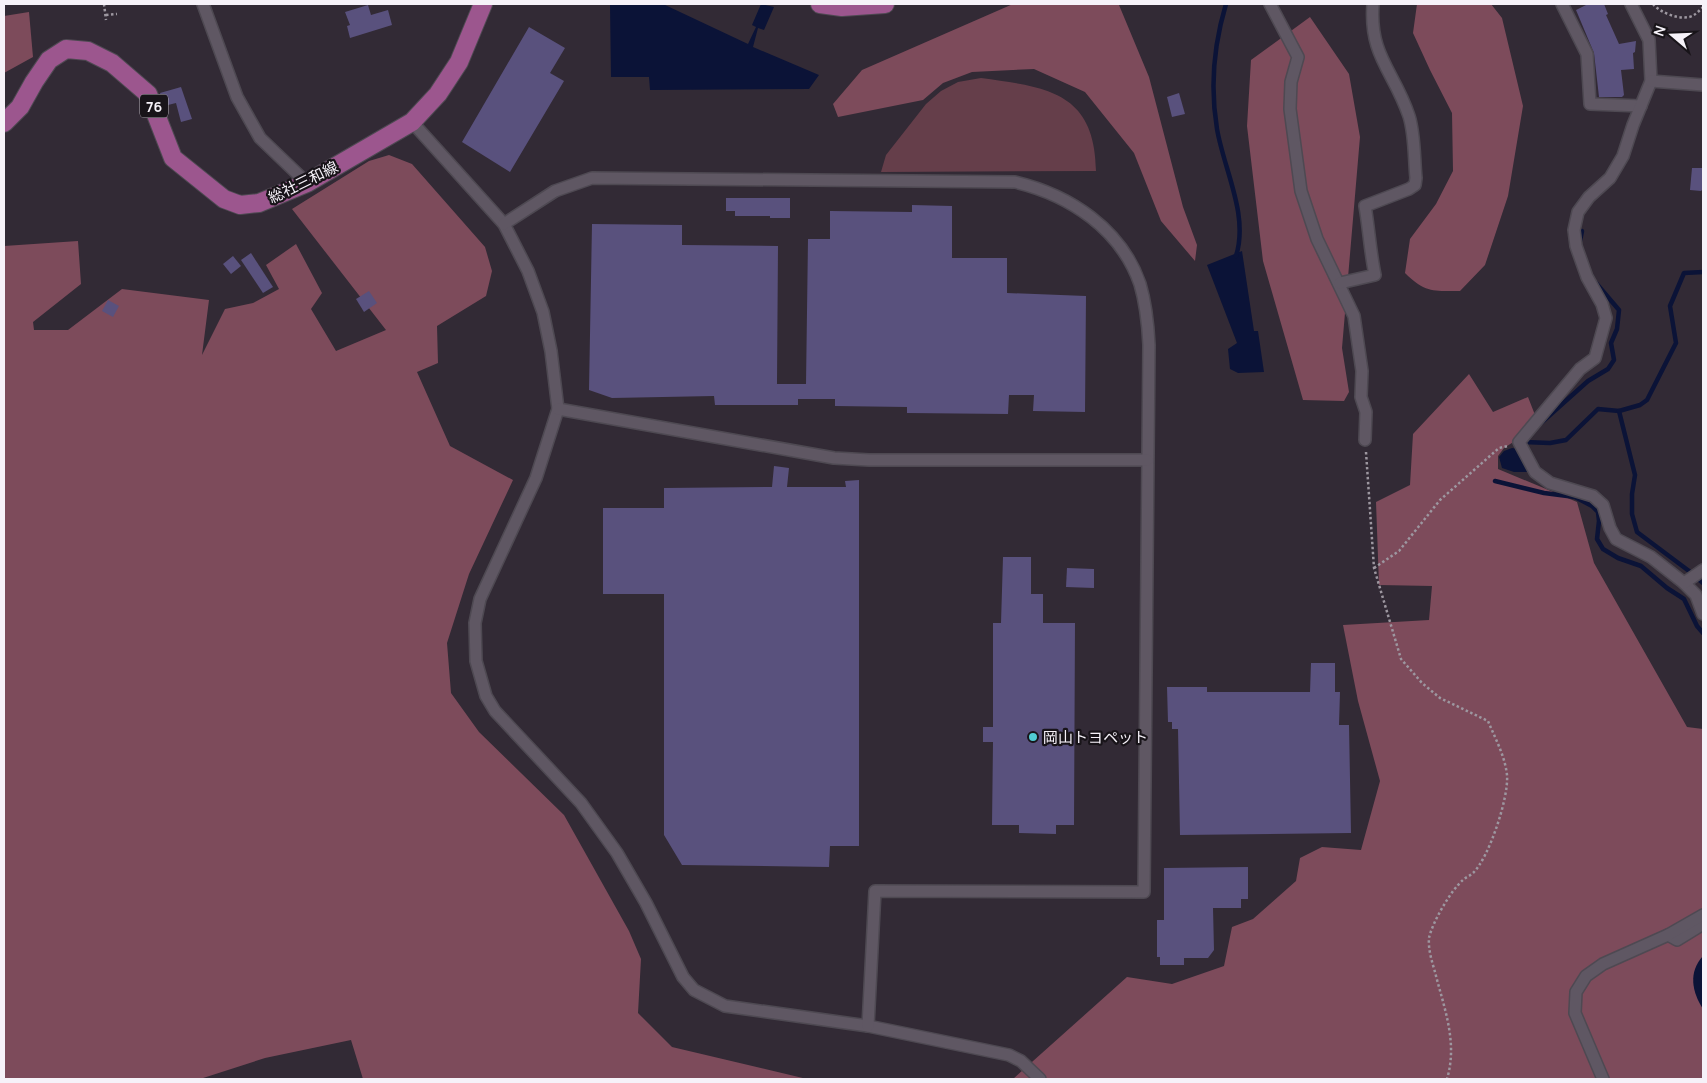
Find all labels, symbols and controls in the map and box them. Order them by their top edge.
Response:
north arrow [1647,10,1697,60]
text: N [1649,23,1670,38]
road number: 76 [140,94,168,118]
street label: 総社三和線 [265,156,341,208]
place label: 岡山トヨペット [1043,727,1148,748]
marker: 岡山トヨペット [1027,731,1039,743]

